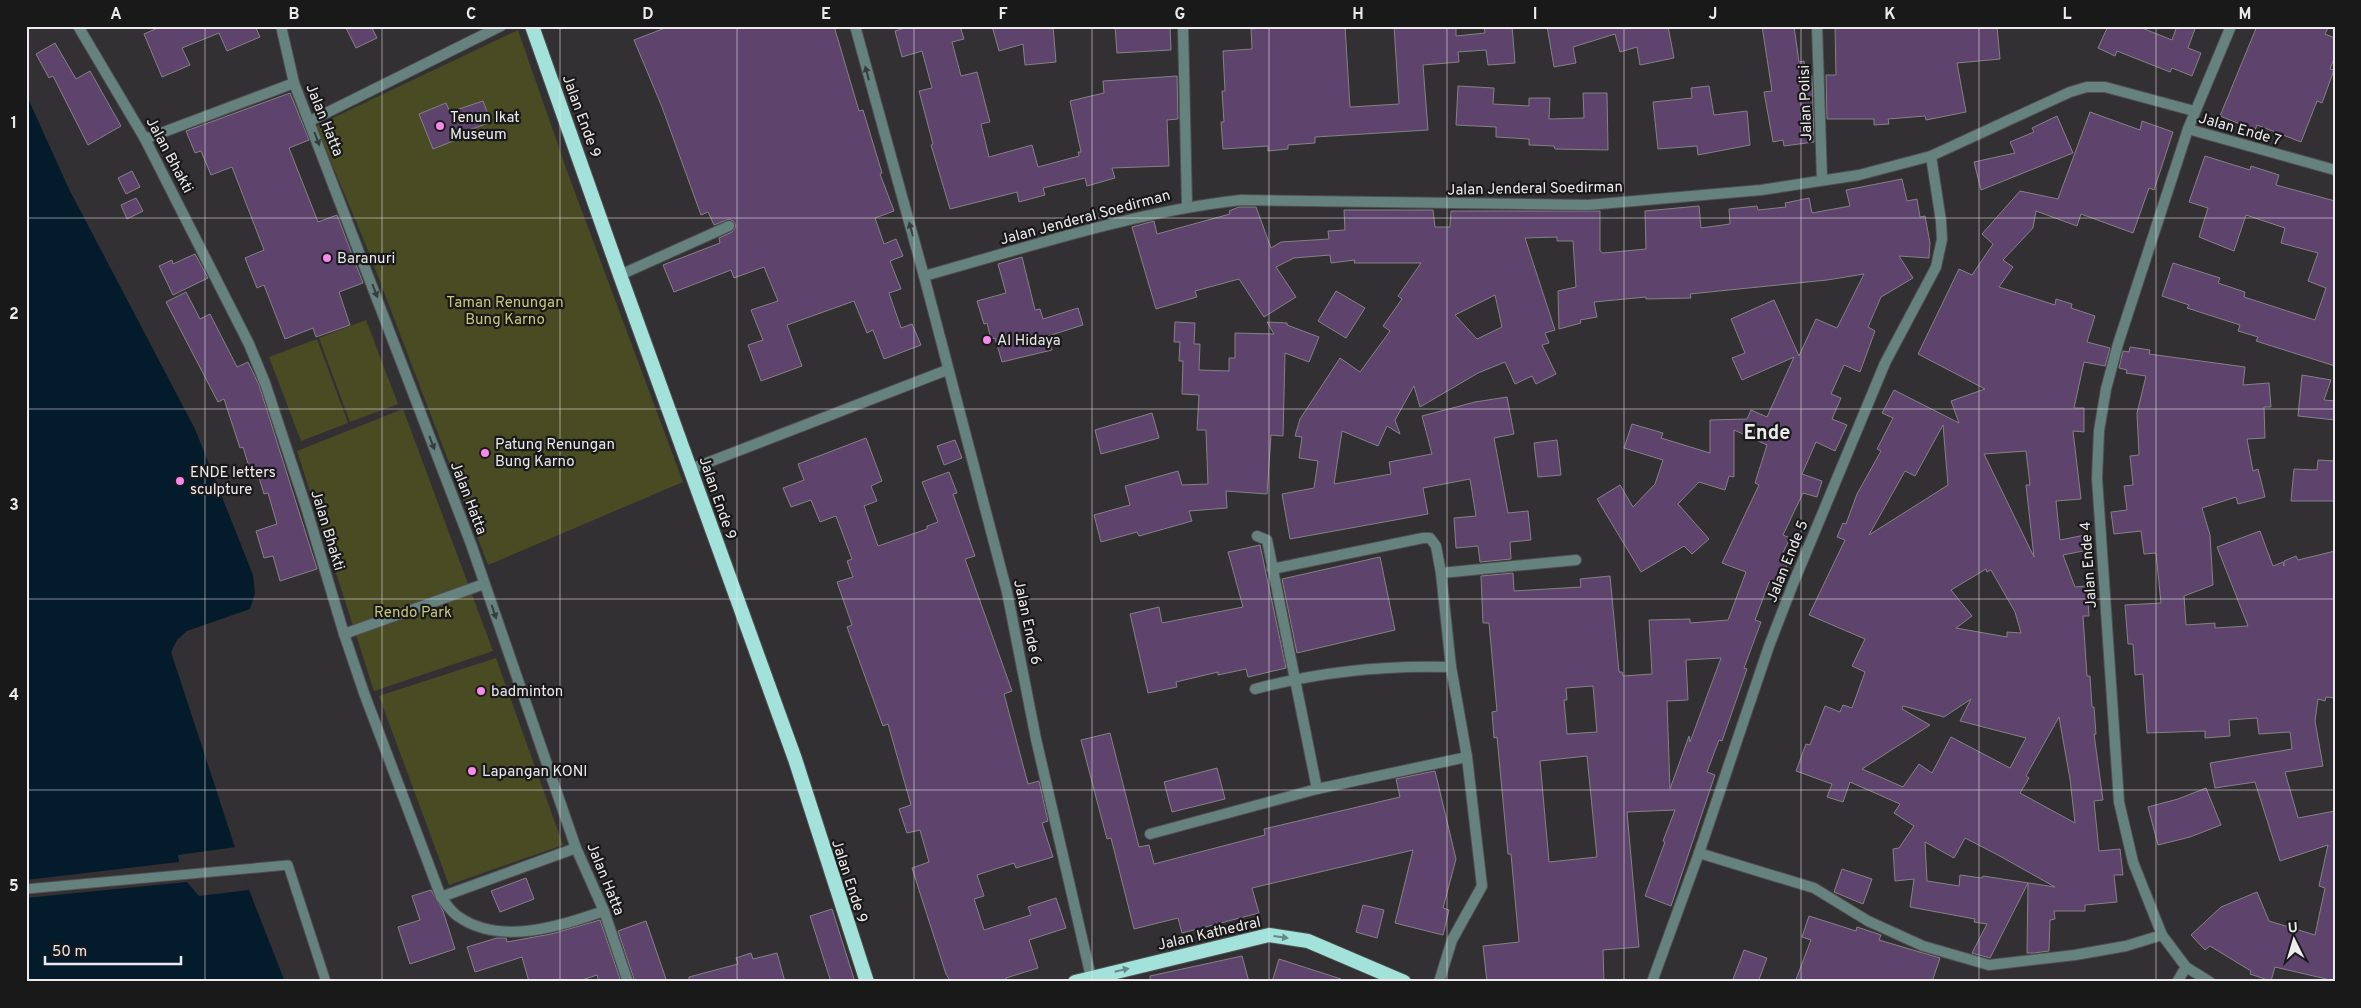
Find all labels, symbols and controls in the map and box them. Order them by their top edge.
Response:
text: A [110,5,122,25]
text: B [288,5,300,25]
text: C [466,5,476,25]
text: D [642,5,654,25]
text: E [821,5,831,25]
text: F [998,5,1008,25]
text: G [1175,5,1185,25]
text: H [1352,5,1364,25]
text: I [1533,5,1537,25]
text: J [1709,5,1717,25]
text: K [1884,5,1896,25]
text: L [2062,5,2072,25]
text: M [2239,5,2251,25]
street label: Jalan Polisi [1796,64,1817,142]
one-way arrow [863,65,871,80]
street label: Jalan Ende 9 [557,73,604,160]
street label: Jalan Hatta [300,81,347,160]
place label: Tenun Ikat Museum [450,109,520,145]
street label: Jalan Ende 7 [2196,110,2283,151]
text: 1 [11,114,17,134]
street label: Jalan Bhakti [141,114,197,197]
marker: Tenun Ikat Museum [434,120,446,132]
one-way arrow [313,132,321,147]
street label: Jalan Jenderal Soedirman [1447,178,1623,201]
street label: Jalan Jenderal Soedirman [998,187,1173,250]
one-way arrow [906,222,914,237]
place label: Baranuri [337,250,395,269]
marker: Baranuri [321,252,333,264]
one-way arrow [371,284,379,299]
park label: Taman Renungan Bung Karno [446,294,564,330]
text: 2 [9,305,19,325]
place label: Al Hidaya [997,332,1061,351]
marker: Al Hidaya [981,334,993,346]
district label: Ende [1744,421,1790,447]
one-way arrow [429,436,437,450]
place label: Patung Renungan Bung Karno [495,436,615,472]
marker: Patung Renungan Bung Karno [479,447,491,459]
street label: Jalan Ende 9 [693,454,740,543]
street label: Jalan Hatta [445,459,490,538]
place label: ENDE letters sculpture [190,464,276,500]
marker: ENDE letters sculpture [174,475,186,487]
street label: Jalan Bhakti [305,488,348,573]
text: 3 [9,496,19,516]
street label: Jalan Ende 5 [1763,518,1813,605]
street label: Jalan Ende 4 [2077,521,2102,609]
street label: Jalan Ende 6 [1008,578,1045,667]
park label: Rendo Park [374,604,452,623]
one-way arrow [490,605,498,620]
place label: badminton [491,683,563,702]
marker: badminton [475,685,487,697]
text: 4 [9,686,19,706]
place label: Lapangan KONI [482,763,588,782]
marker: Lapangan KONI [466,765,478,777]
street label: Jalan Ende 9 [826,837,871,926]
street label: Jalan Hatta [581,840,628,919]
text: 5 [9,877,19,897]
street label: Jalan Kathedral [1156,913,1263,956]
north arrow [2268,916,2318,966]
text: U [2287,920,2299,937]
scale bar [45,933,181,965]
one-way arrow [1273,933,1289,941]
text: 50 m [52,943,87,962]
one-way arrow [1115,966,1130,974]

